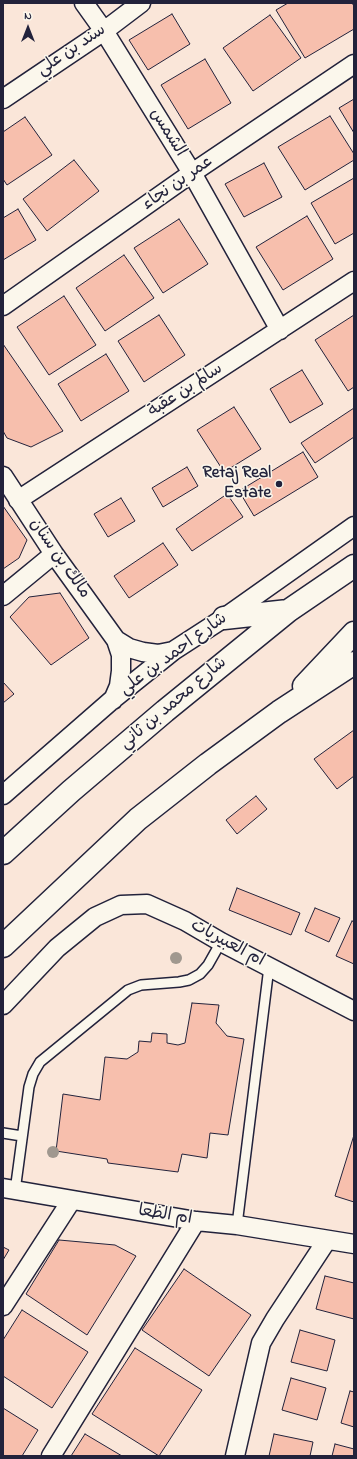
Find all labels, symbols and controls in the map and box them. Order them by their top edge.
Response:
north arrow [8,8,48,48]
text: N [24,8,32,24]
street label: سند بن علي [34,21,110,81]
street label: الشمس [144,105,190,161]
street label: عمر بن نجاء [139,152,217,216]
street label: سالم بن عقبة [145,359,227,423]
place label: Retaj Real Estate [202,464,271,504]
marker: Retaj Real Estate [274,479,284,489]
street label: مالك بن سنان [24,515,94,603]
street label: شارع احمد بن علي [116,609,232,701]
street label: شارع محمد بن ثاني [116,653,232,755]
street label: ام العبيريات [187,916,267,972]
street label: ام الظعا [137,1202,193,1230]

